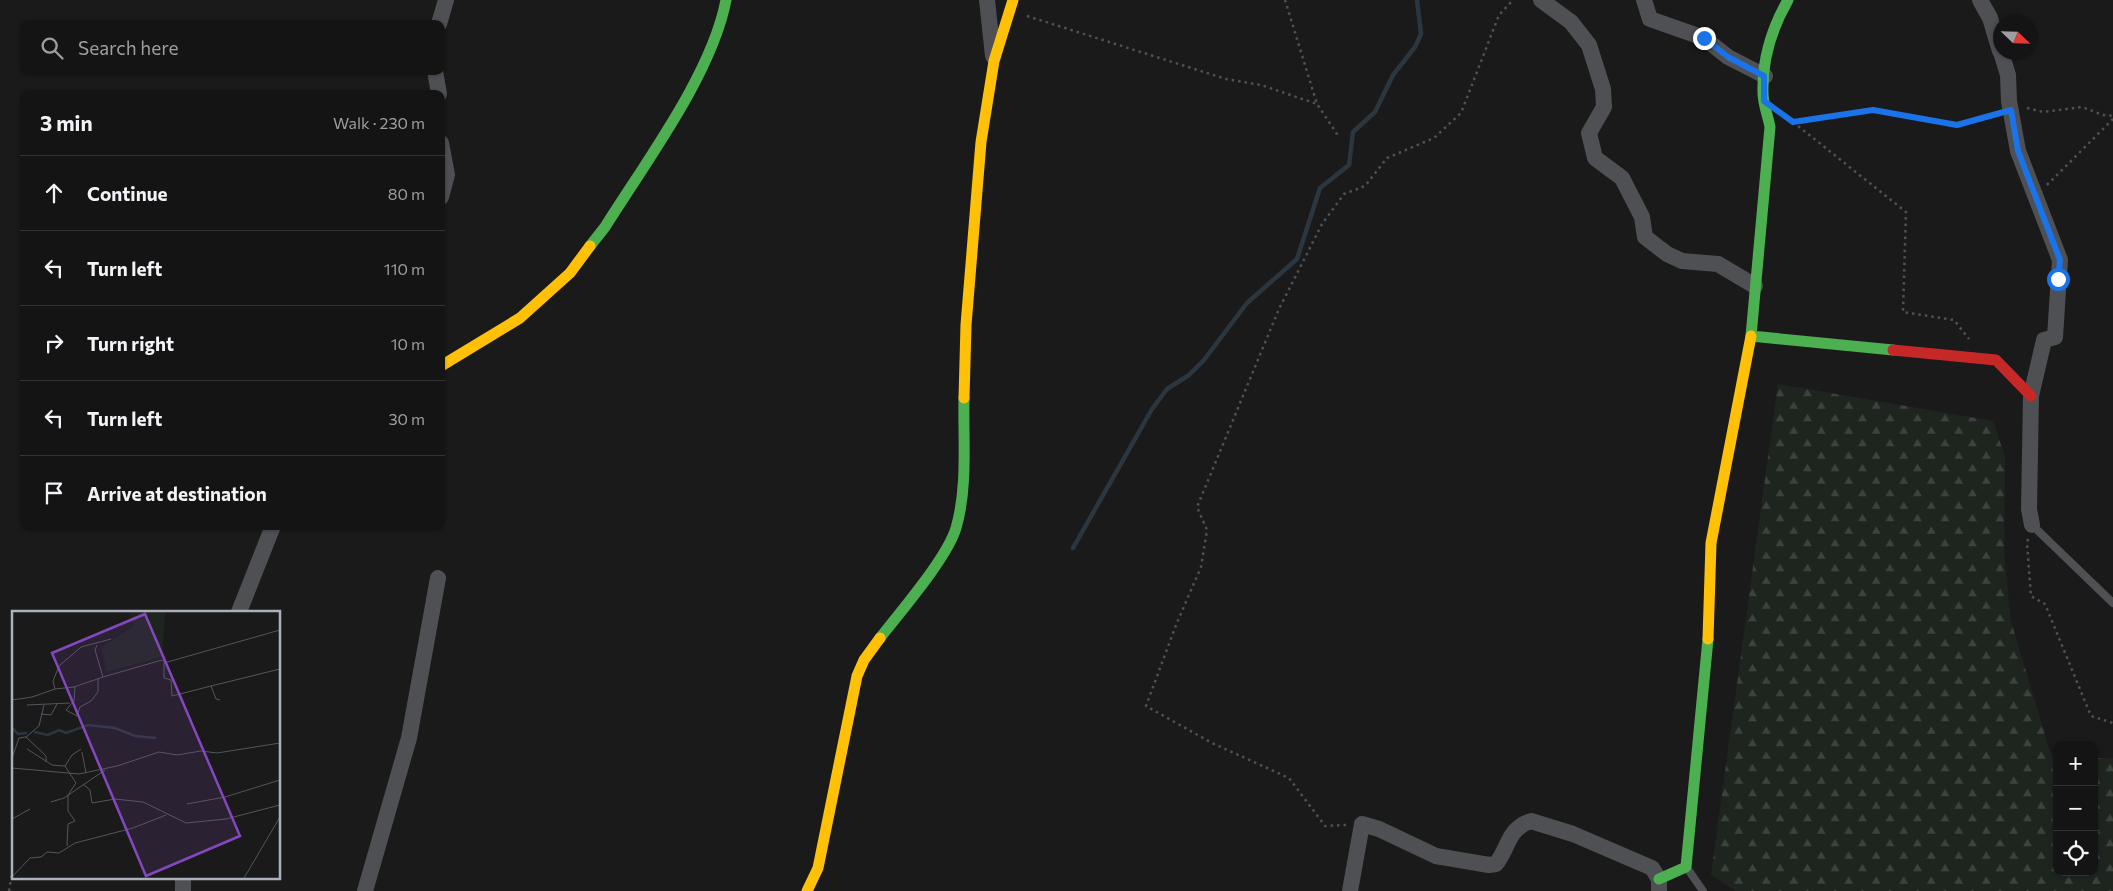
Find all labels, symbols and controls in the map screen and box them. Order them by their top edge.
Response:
north arrow [1993,15,2038,60]
search box [20,20,445,75]
route end [1693,27,1716,50]
icon: search [38,34,66,62]
text: Search here [78,36,178,59]
text: 3 min [40,110,93,135]
text: Walk · 230 m [333,113,425,132]
icon: ahead [40,179,68,207]
text: Continue [87,182,167,205]
text: 80 m [388,184,425,203]
icon: left [40,254,68,282]
text: Turn left [87,257,162,280]
text: 110 m [384,259,425,278]
route start [2047,268,2070,291]
icon: right [40,329,68,357]
text: Turn right [87,332,174,355]
text: 10 m [391,334,425,353]
icon: left [40,404,68,432]
text: Turn left [87,407,162,430]
text: 30 m [388,409,425,428]
icon: arrive [40,479,68,507]
text: Arrive at destination [87,482,267,505]
inset map [12,611,280,878]
map controls [2053,741,2098,876]
button: + [2053,741,2098,786]
button: − [2053,786,2098,831]
button: locate [2053,831,2098,876]

